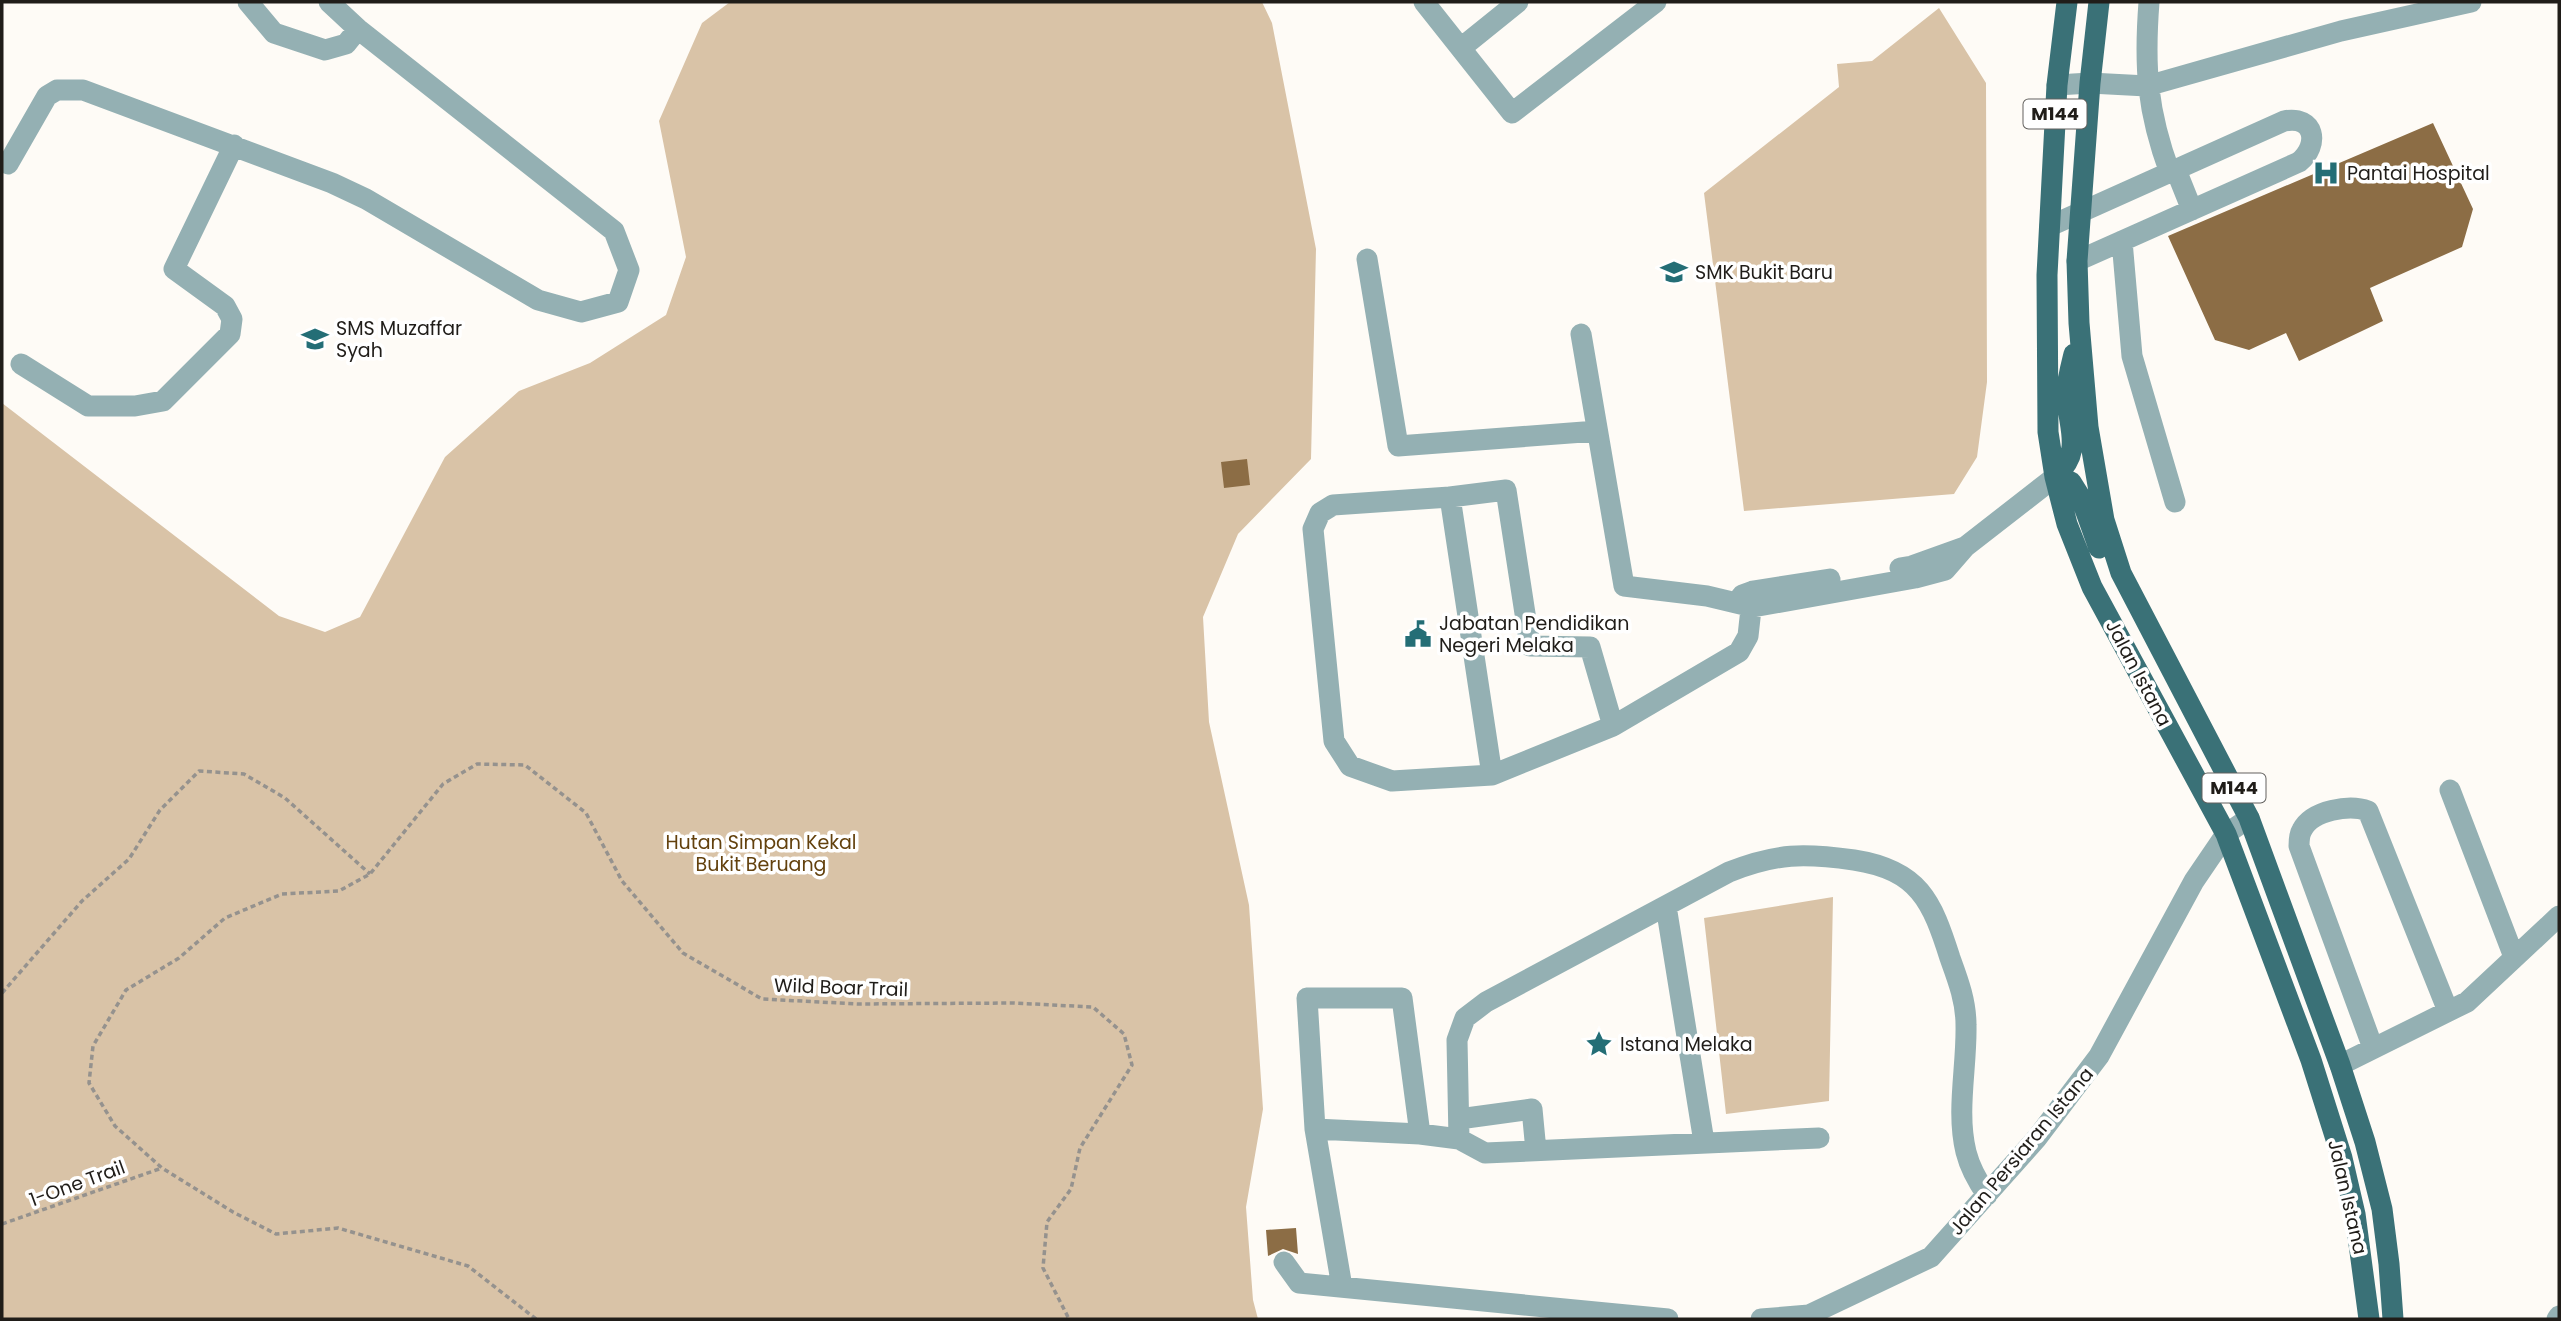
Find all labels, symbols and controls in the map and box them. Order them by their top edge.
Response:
road number: M144 [2024,100,2086,128]
hospital icon: Pantai Hospital [2311,158,2341,188]
place label: Pantai Hospital [2347,160,2490,187]
school or university icon: SMK Bukit Baru [1659,257,1689,287]
place label: SMK Bukit Baru [1695,259,1833,286]
place label: SMS Muzaffar Syah [336,315,462,364]
school or university icon: SMS Muzaffar Syah [300,324,330,354]
place label: Jabatan Pendidikan Negeri Melaka [1439,610,1629,659]
street label: Jalan Istana [2099,615,2178,731]
public building icon: Jabatan Pendidikan Negeri Melaka [1403,619,1433,649]
road number: M144 [2202,774,2266,802]
park label: Hutan Simpan Kekal Bukit Beruang [665,829,857,878]
street label: Wild Boar Trail [773,972,909,1003]
place icon: Istana Melaka [1584,1029,1614,1059]
place label: Istana Melaka [1620,1031,1753,1058]
street label: Jalan Persiaran Istana [1943,1062,2100,1241]
street label: Jalan Istana [2321,1137,2374,1257]
street label: 1-One Trail [26,1154,129,1213]

